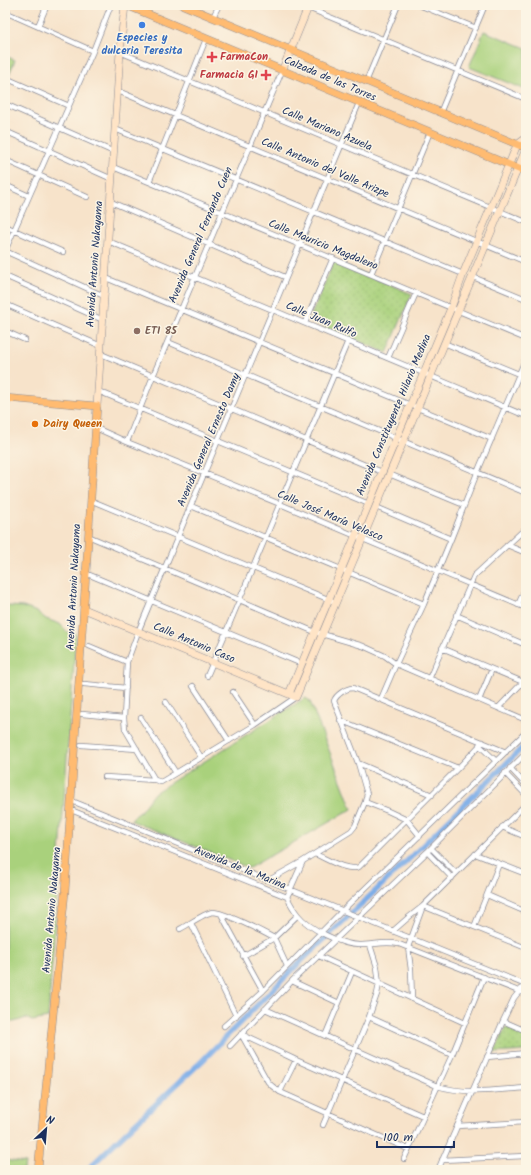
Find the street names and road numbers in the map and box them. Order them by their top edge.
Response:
street label: Calzada de las Torres [281,51,379,107]
street label: Calle Mariano Azuela [279,102,375,156]
street label: Calle Antonio del Valle Arizpe [258,133,392,203]
street label: Avenida General Fernando Cuen [164,164,238,306]
street label: Avenida Antonio Nakayama [82,200,108,328]
street label: Calle Mauricio Magdaleno [265,215,381,275]
street label: Calle Juan Rulfo [283,297,359,343]
street label: Avenida Constituyente Hilario Medina [352,331,436,499]
street label: Avenida General Ernesto Damy [173,370,246,510]
street label: Calle José María Velasco [274,486,386,546]
street label: Avenida Antonio Nakayama [62,523,86,651]
street label: Calle Antonio Caso [150,618,238,668]
street label: Avenida de la Marina [191,841,289,895]
street label: Avenida Antonio Nakayama [38,846,66,974]

